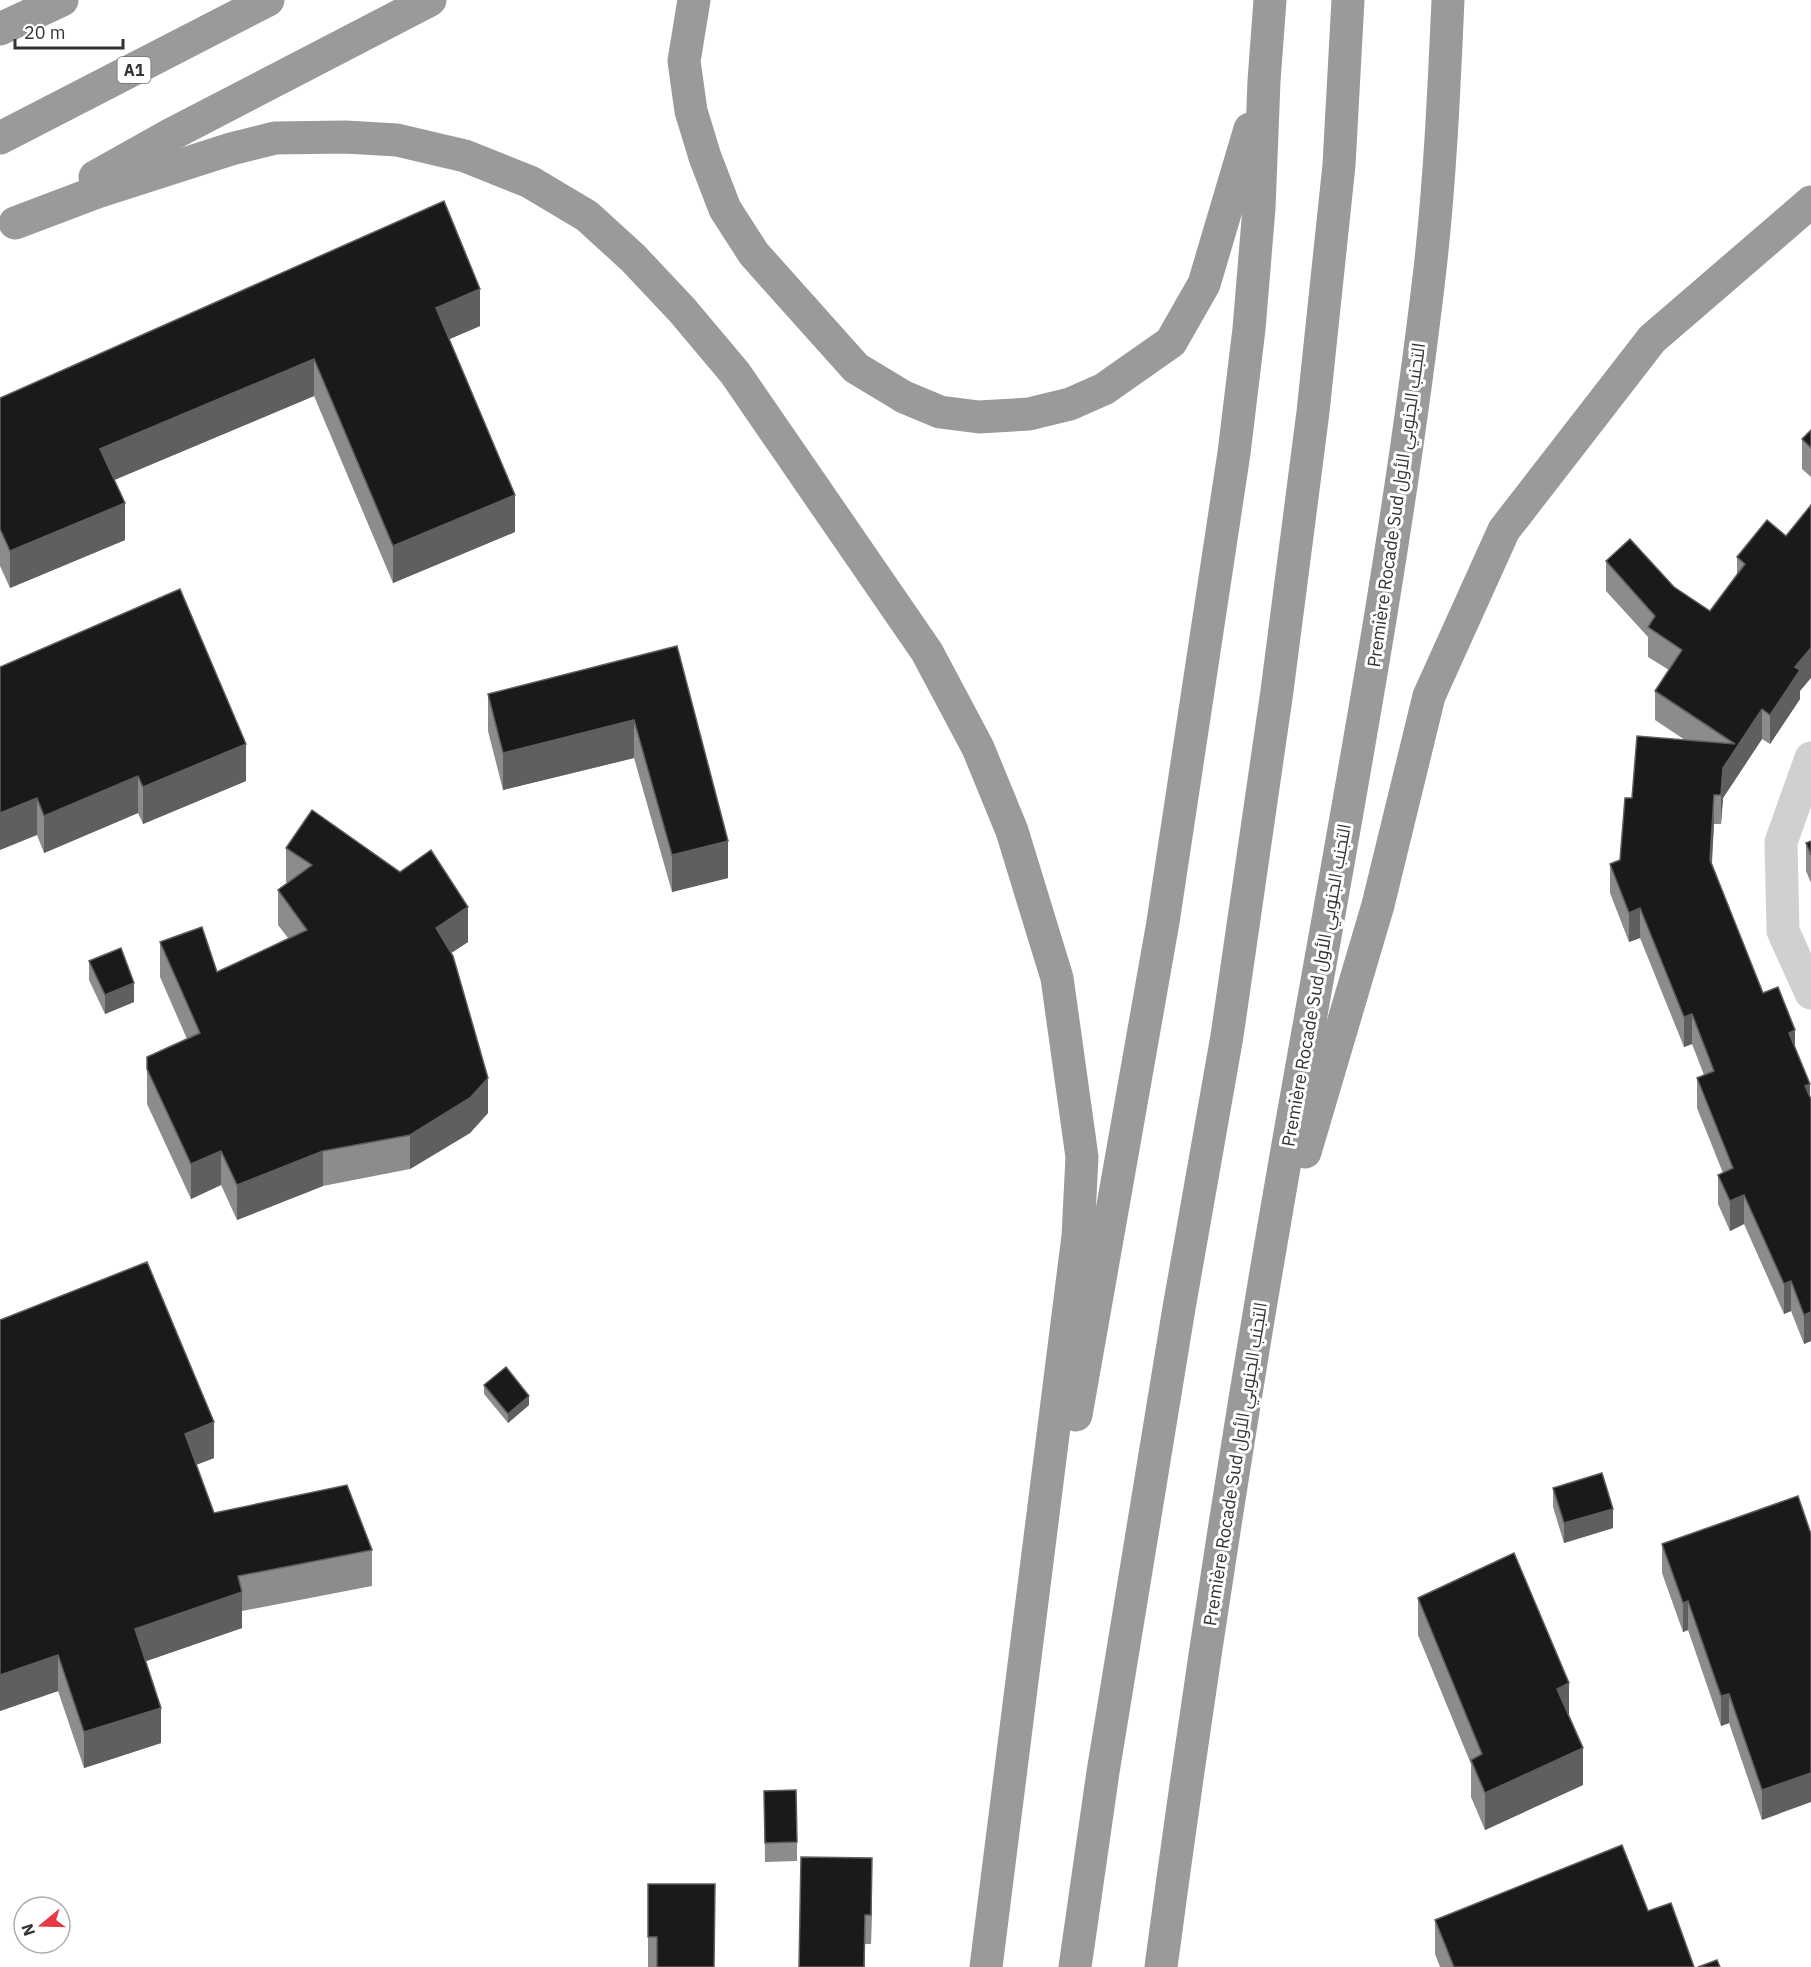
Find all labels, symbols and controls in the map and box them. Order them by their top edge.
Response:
scale bar [15,12,123,50]
text: 20 m [24,21,66,44]
road number: A1 [118,57,150,83]
street label: Première Rocade Sud التجنب الجنوبي الأول [1362,341,1433,669]
street label: Première Rocade Sud التجنب الجنوبي الأول [1276,822,1359,1149]
street label: Première Rocade Sud التجنب الجنوبي الأول [1198,1300,1275,1628]
north arrow [12,1895,72,1955]
text: N [16,1921,39,1939]

